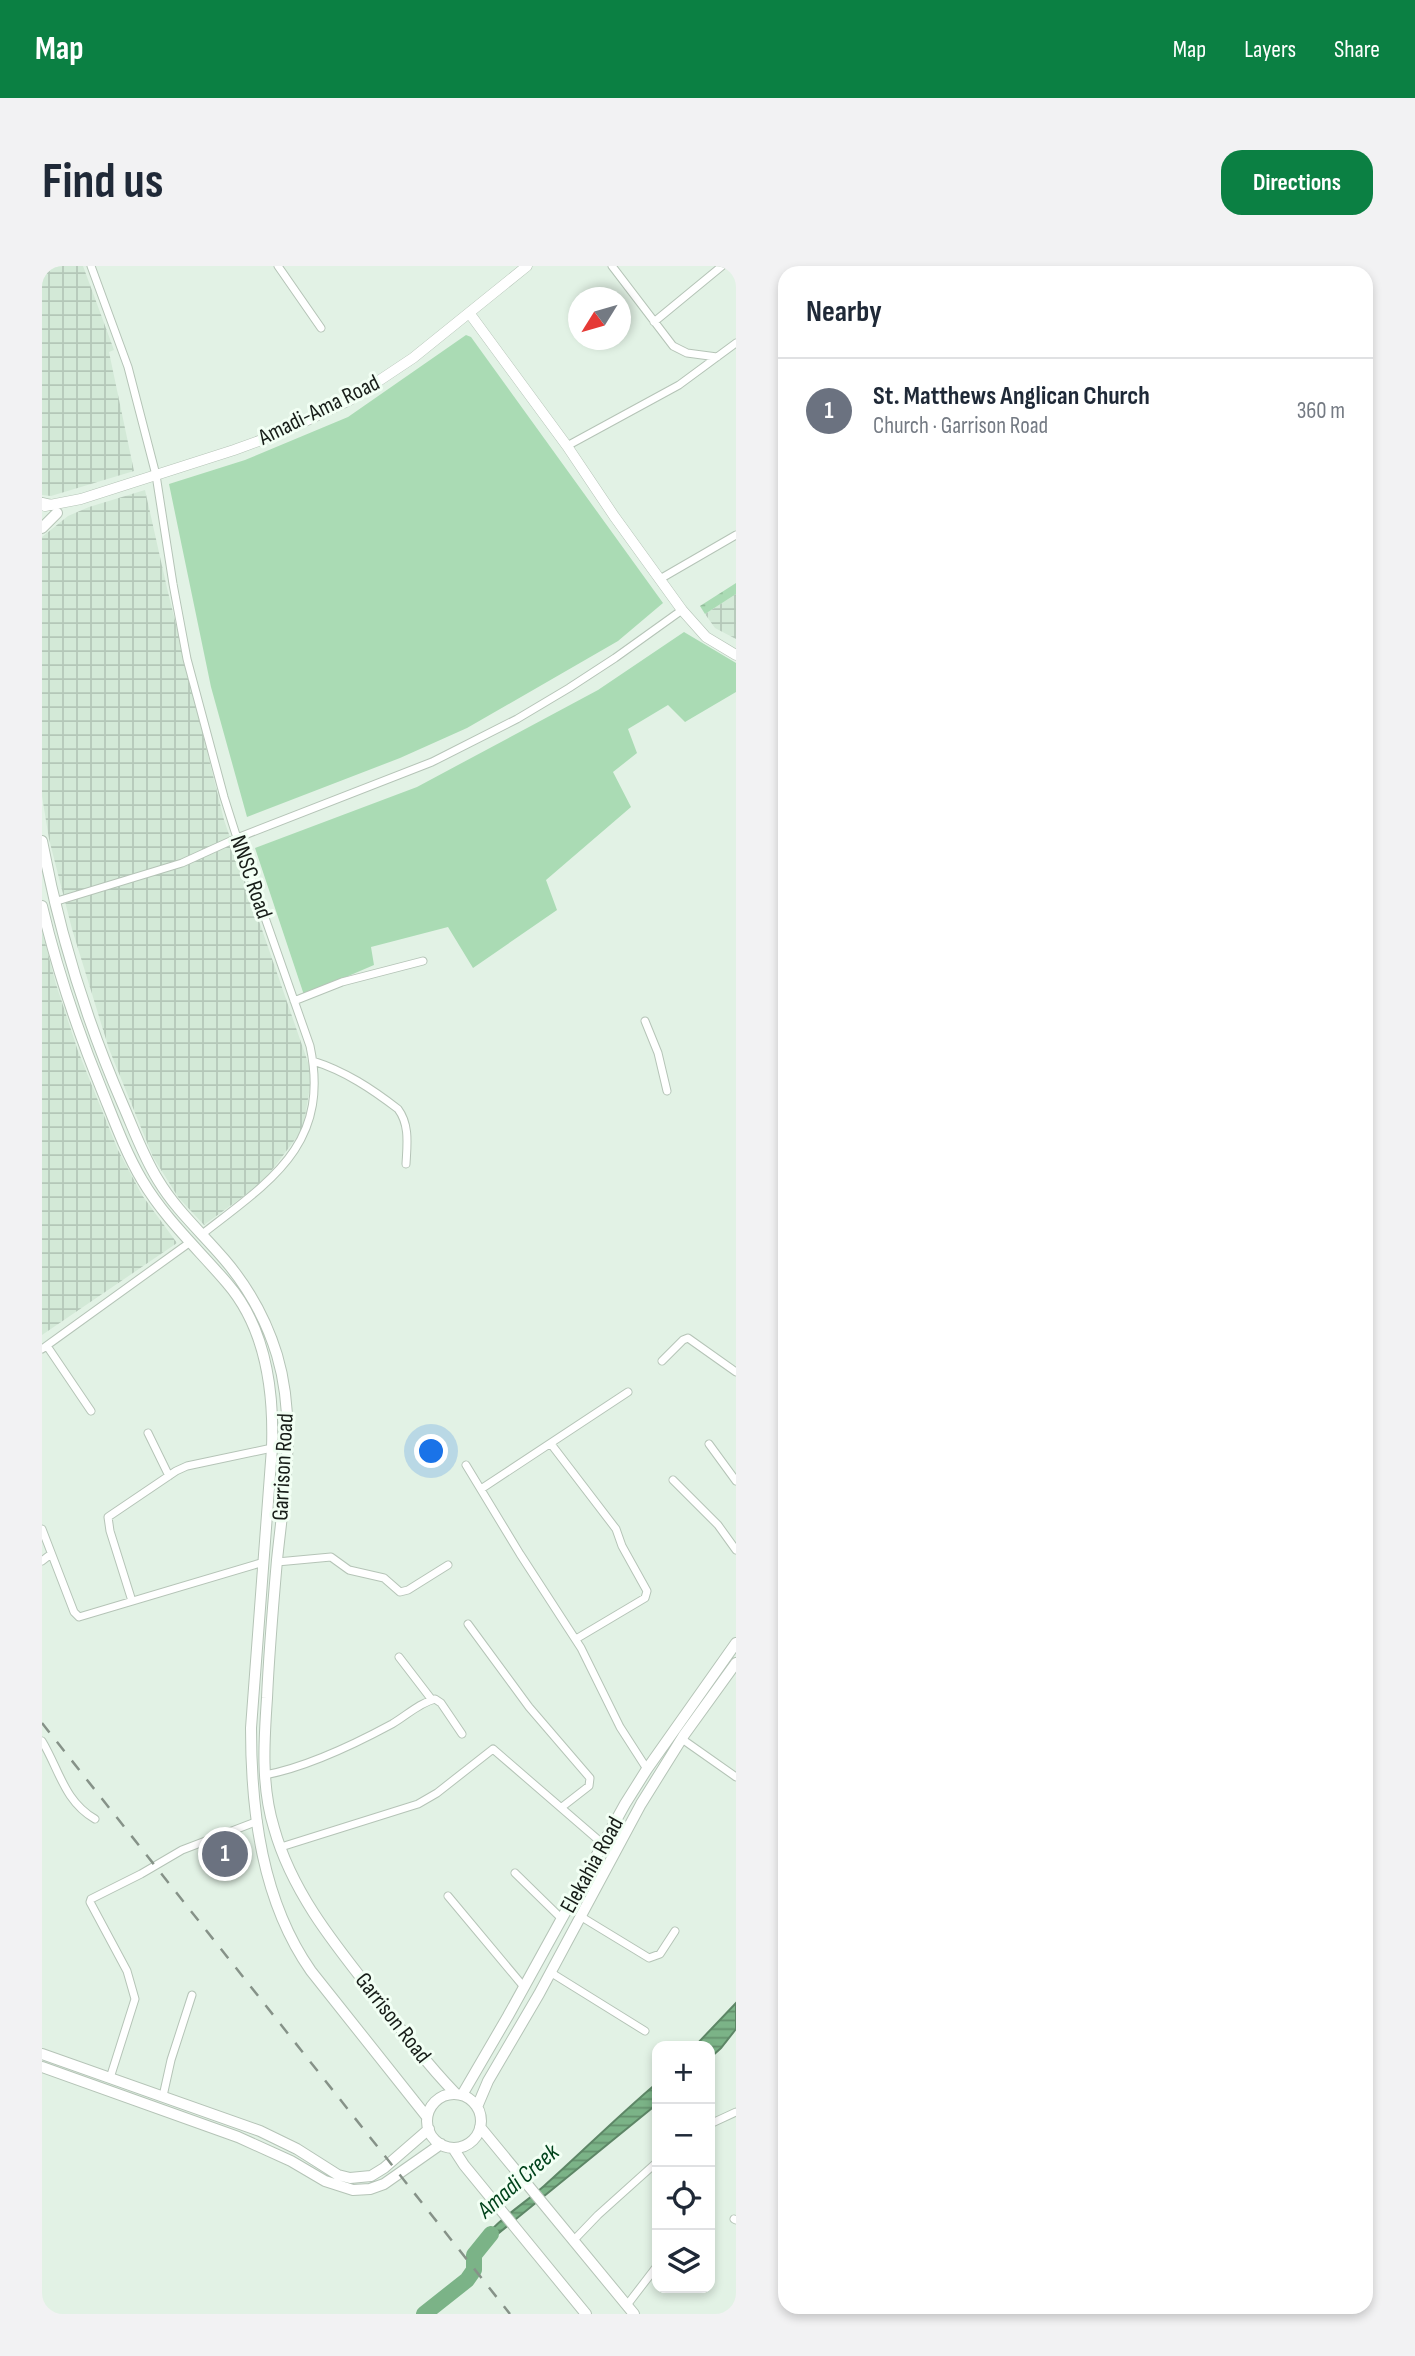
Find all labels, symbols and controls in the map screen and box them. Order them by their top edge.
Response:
text: Map [35,29,84,69]
text: Map [1173,35,1206,64]
text: Layers [1244,35,1296,64]
text: Share [1334,35,1380,64]
button: Directions [1221,150,1373,215]
text: Find us [42,153,164,212]
north arrow [568,287,631,350]
text: Nearby [806,294,882,330]
street label: Amadi-Ama Road [253,369,384,452]
text: St. Matthews Anglican Church [873,381,1150,412]
text: 1 [824,397,834,425]
text: 360 m [1297,397,1345,425]
text: Church · Garrison Road [873,412,1048,440]
street label: NNSC Road [224,832,278,922]
street label: Garrison Road [266,1413,300,1521]
your location [414,1434,448,1468]
street label: Elekahia Road [554,1812,630,1918]
pin: 1 [202,1828,248,1880]
street label: Garrison Road [349,1967,437,2069]
map controls [652,2041,715,2293]
button: + [652,2041,715,2104]
button: − [652,2104,715,2167]
water label: Amadi Creek [470,2137,566,2225]
button: locate [652,2167,715,2230]
button: layers [652,2230,715,2293]

